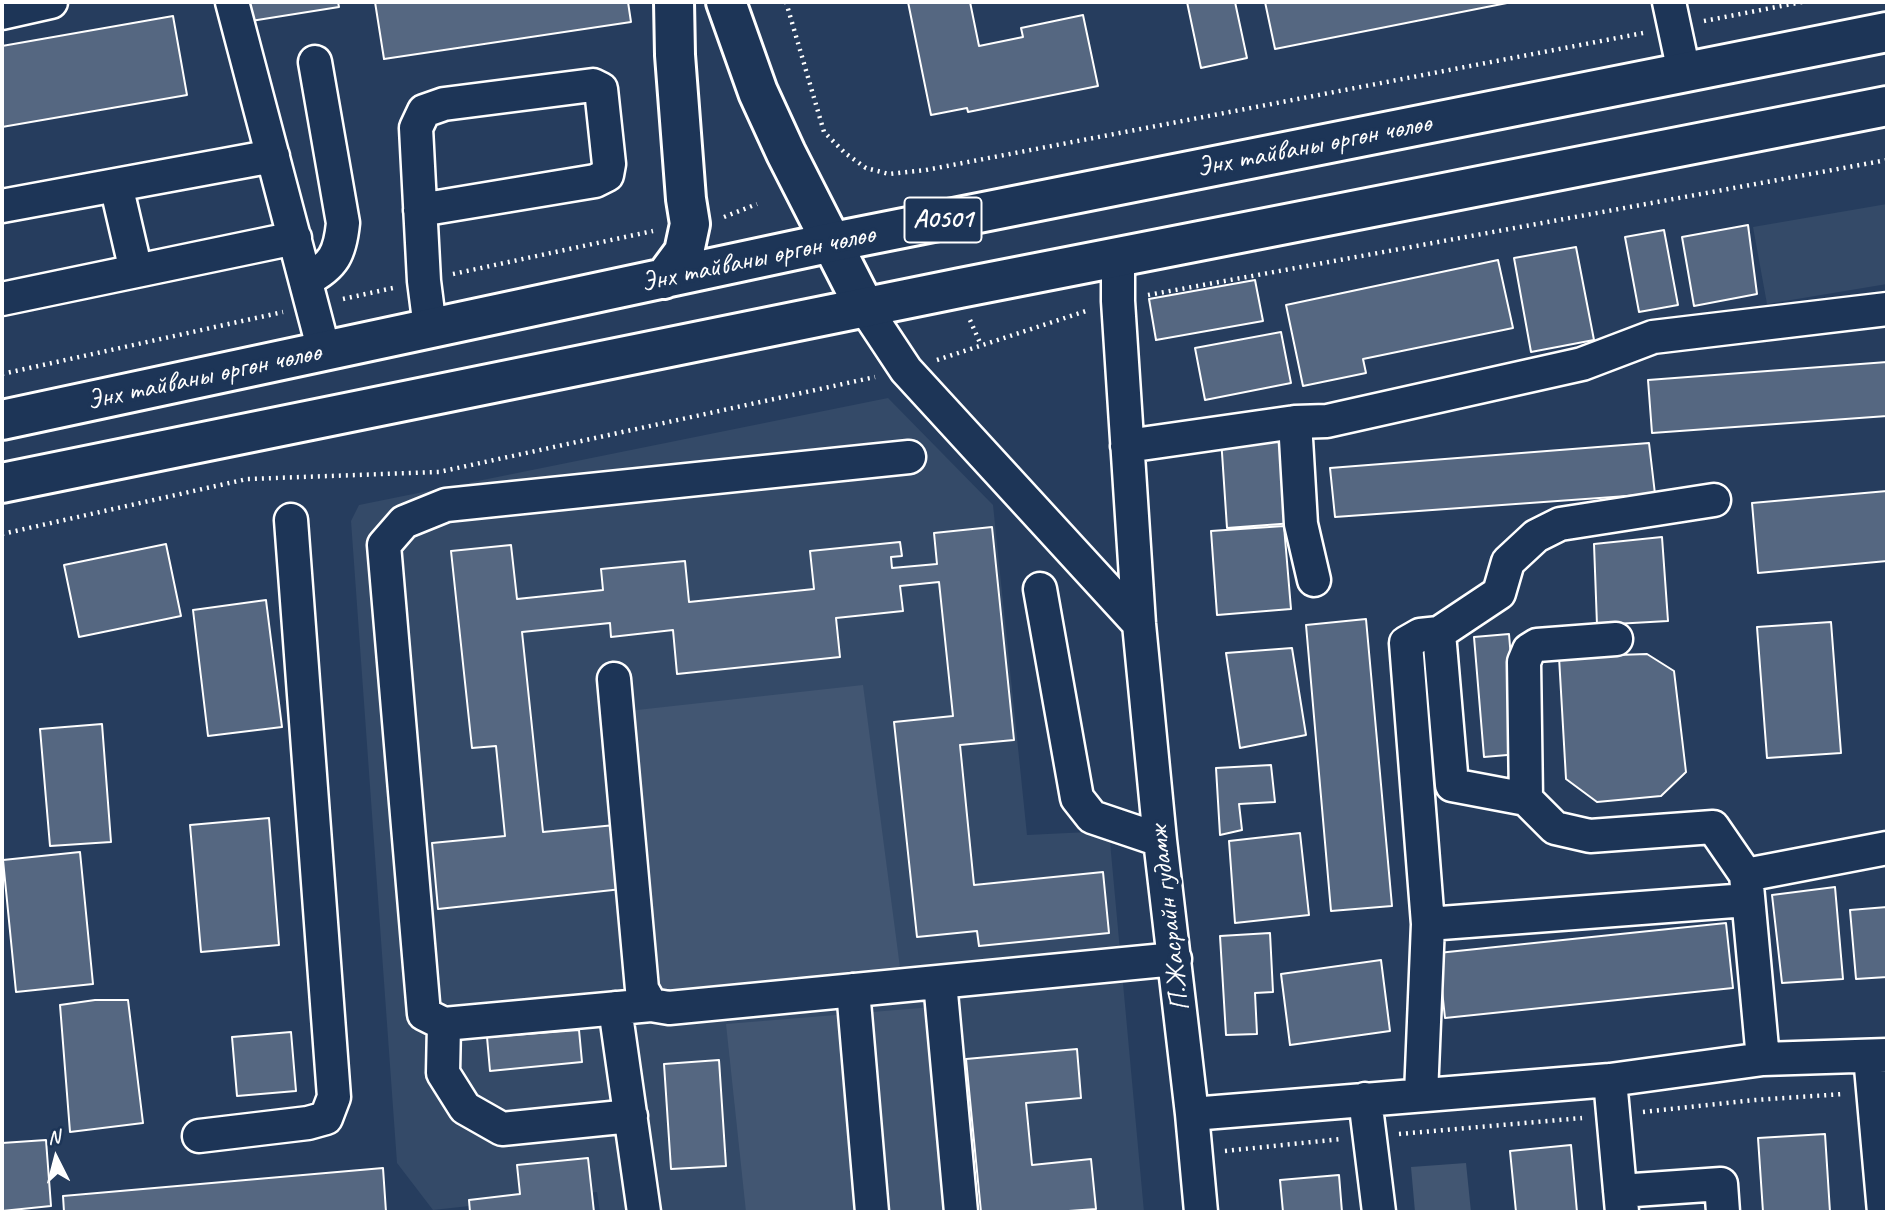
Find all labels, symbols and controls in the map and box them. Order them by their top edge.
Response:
street label: Энх тайваны өргөн чөлөө [1194,107,1434,185]
road number: A0501 [904,197,982,242]
street label: Энх тайваны өргөн чөлөө [638,218,878,300]
street label: Энх тайваны өргөн чөлөө [84,336,324,418]
street label: П.Жасрайн гудамж [1142,823,1198,1013]
north arrow [21,1123,91,1193]
text: N [47,1125,61,1150]

